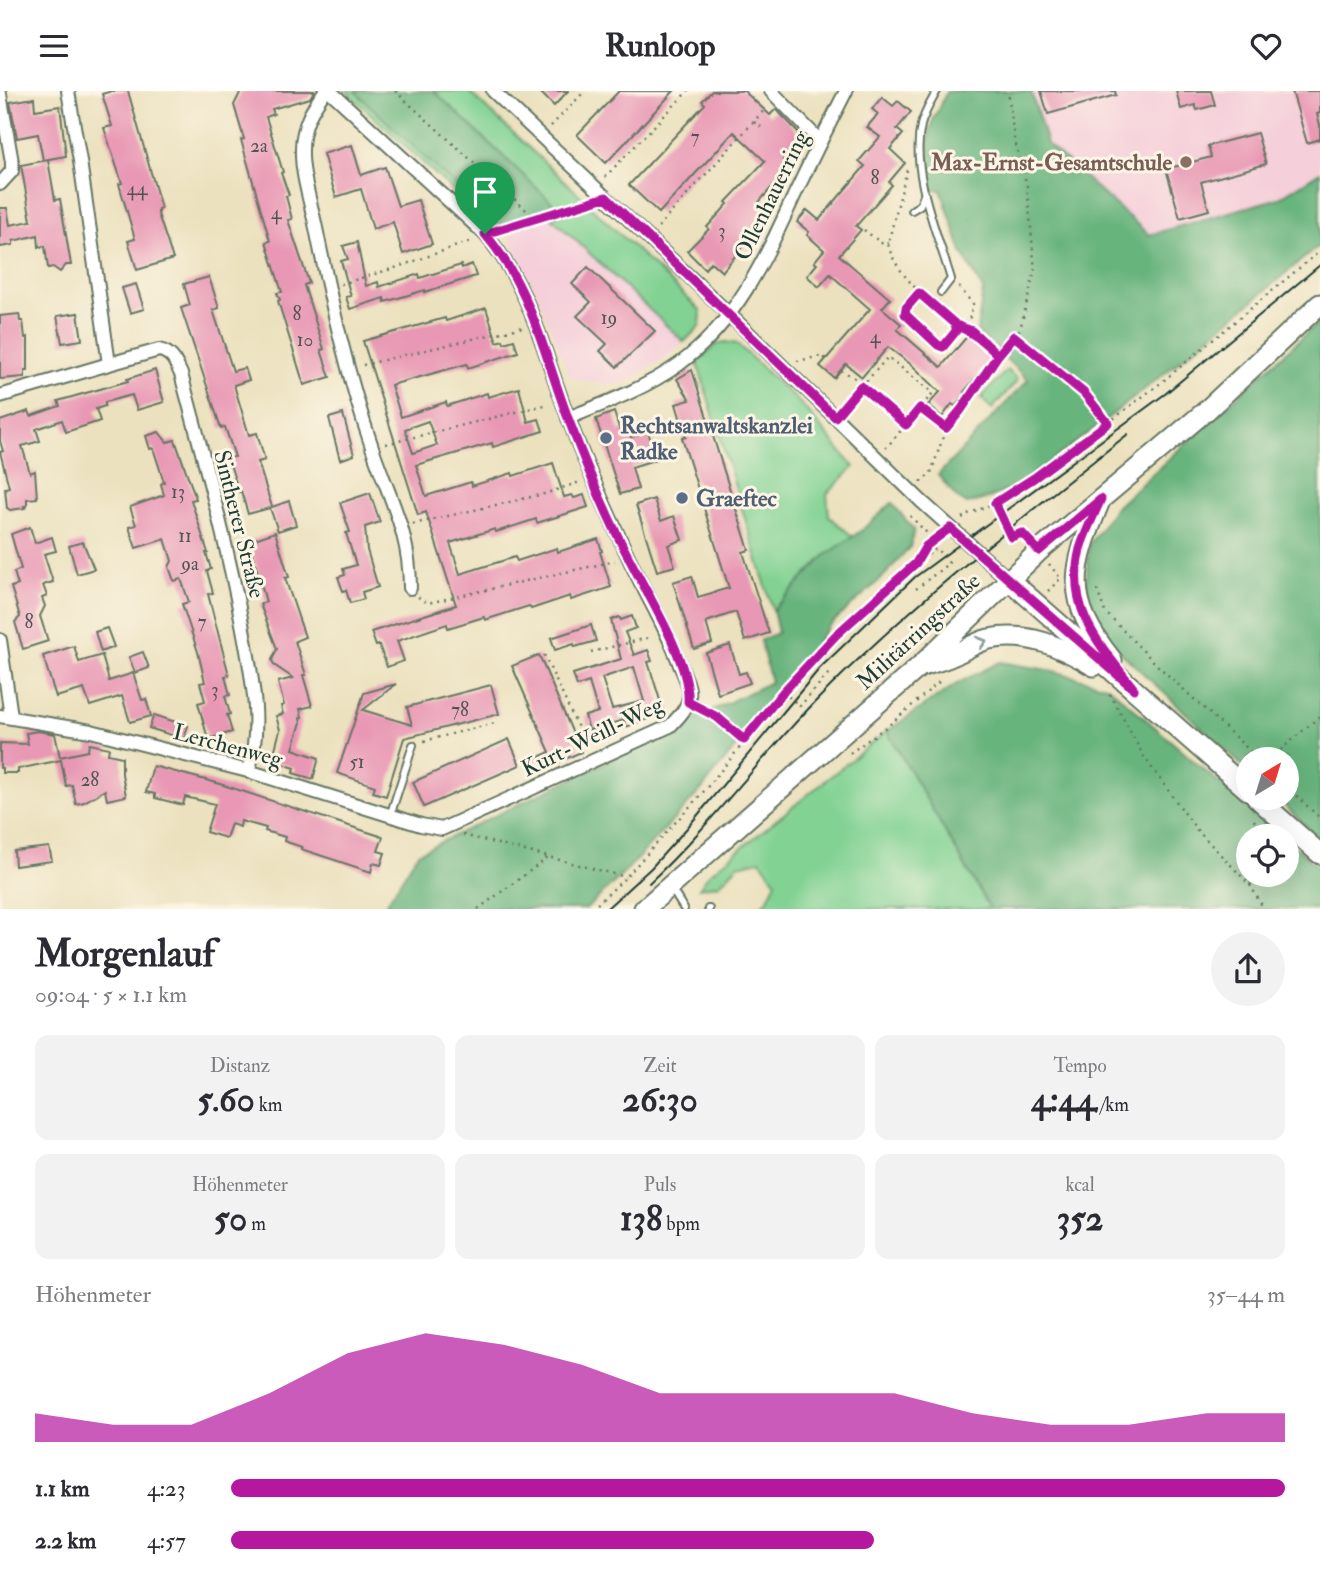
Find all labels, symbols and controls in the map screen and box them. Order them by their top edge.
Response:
text: Runloop [605,26,715,66]
icon: menu [35,27,73,65]
icon: heart [1247,27,1285,65]
house number: 7 [691,125,700,149]
street label: Ollenhauerring [727,125,816,265]
house number: 2a [250,134,268,158]
place label: Max-Ernst-Gesamtschule [930,148,1172,177]
marker: Max-Ernst-Gesamtschule [1178,154,1194,170]
pin [455,162,515,234]
house number: 8 [871,166,880,190]
icon: arrive [466,173,504,211]
house number: 44 [127,177,148,201]
house number: 4 [271,201,282,225]
house number: 3 [718,219,726,243]
house number: 8 [293,302,302,326]
house number: 19 [601,306,617,330]
house number: 4 [870,325,881,349]
house number: 10 [297,328,313,352]
place label: Rechtsanwaltskanzlei Radke [620,411,813,466]
marker: Rechtsanwaltskanzlei Radke [598,430,614,446]
street label: Sintherer Straße [207,447,272,602]
house number: 13 [171,480,185,504]
place label: Graeftec [696,484,777,513]
marker: Graeftec [674,490,690,506]
house number: 11 [178,524,192,548]
house number: 9a [179,552,199,576]
street label: Militärringstraße [850,566,987,696]
house number: 8 [25,610,34,634]
house number: 7 [198,610,207,634]
one-way arrow [976,636,988,651]
house number: 3 [211,678,219,702]
street label: Kurt-Weill-Weg [517,689,668,783]
house number: 78 [451,698,469,722]
street label: Lerchenweg [170,717,286,774]
north arrow [1236,747,1298,810]
map controls [1236,747,1299,887]
house number: 51 [349,750,365,774]
house number: 28 [81,768,99,792]
button: locate [1236,824,1299,887]
text: Morgenlauf [35,930,215,978]
button: share [1211,932,1285,1006]
text: 09:04 · 5 × 1.1 km [35,980,187,1009]
text: Distanz [210,1054,270,1078]
text: Zeit [643,1054,677,1078]
text: Tempo [1053,1054,1107,1078]
text: 5.60 [198,1078,255,1122]
text: 26:30 [622,1078,698,1122]
text: 4:44 [1031,1078,1096,1122]
text: km [255,1093,282,1117]
text: /km [1096,1093,1129,1117]
text: Höhenmeter [192,1173,288,1197]
text: Puls [644,1173,676,1197]
text: kcal [1065,1173,1095,1197]
text: 50 [214,1197,247,1241]
text: 138 [620,1197,662,1241]
text: 352 [1057,1197,1103,1241]
text: m [247,1212,266,1236]
text: bpm [662,1212,700,1236]
text: Höhenmeter [35,1280,151,1309]
text: 35–44 m [1207,1280,1285,1309]
text: 1.1 km [35,1474,90,1503]
text: 4:23 [147,1474,186,1503]
text: 2.2 km [35,1526,96,1555]
text: 4:57 [147,1526,186,1555]

